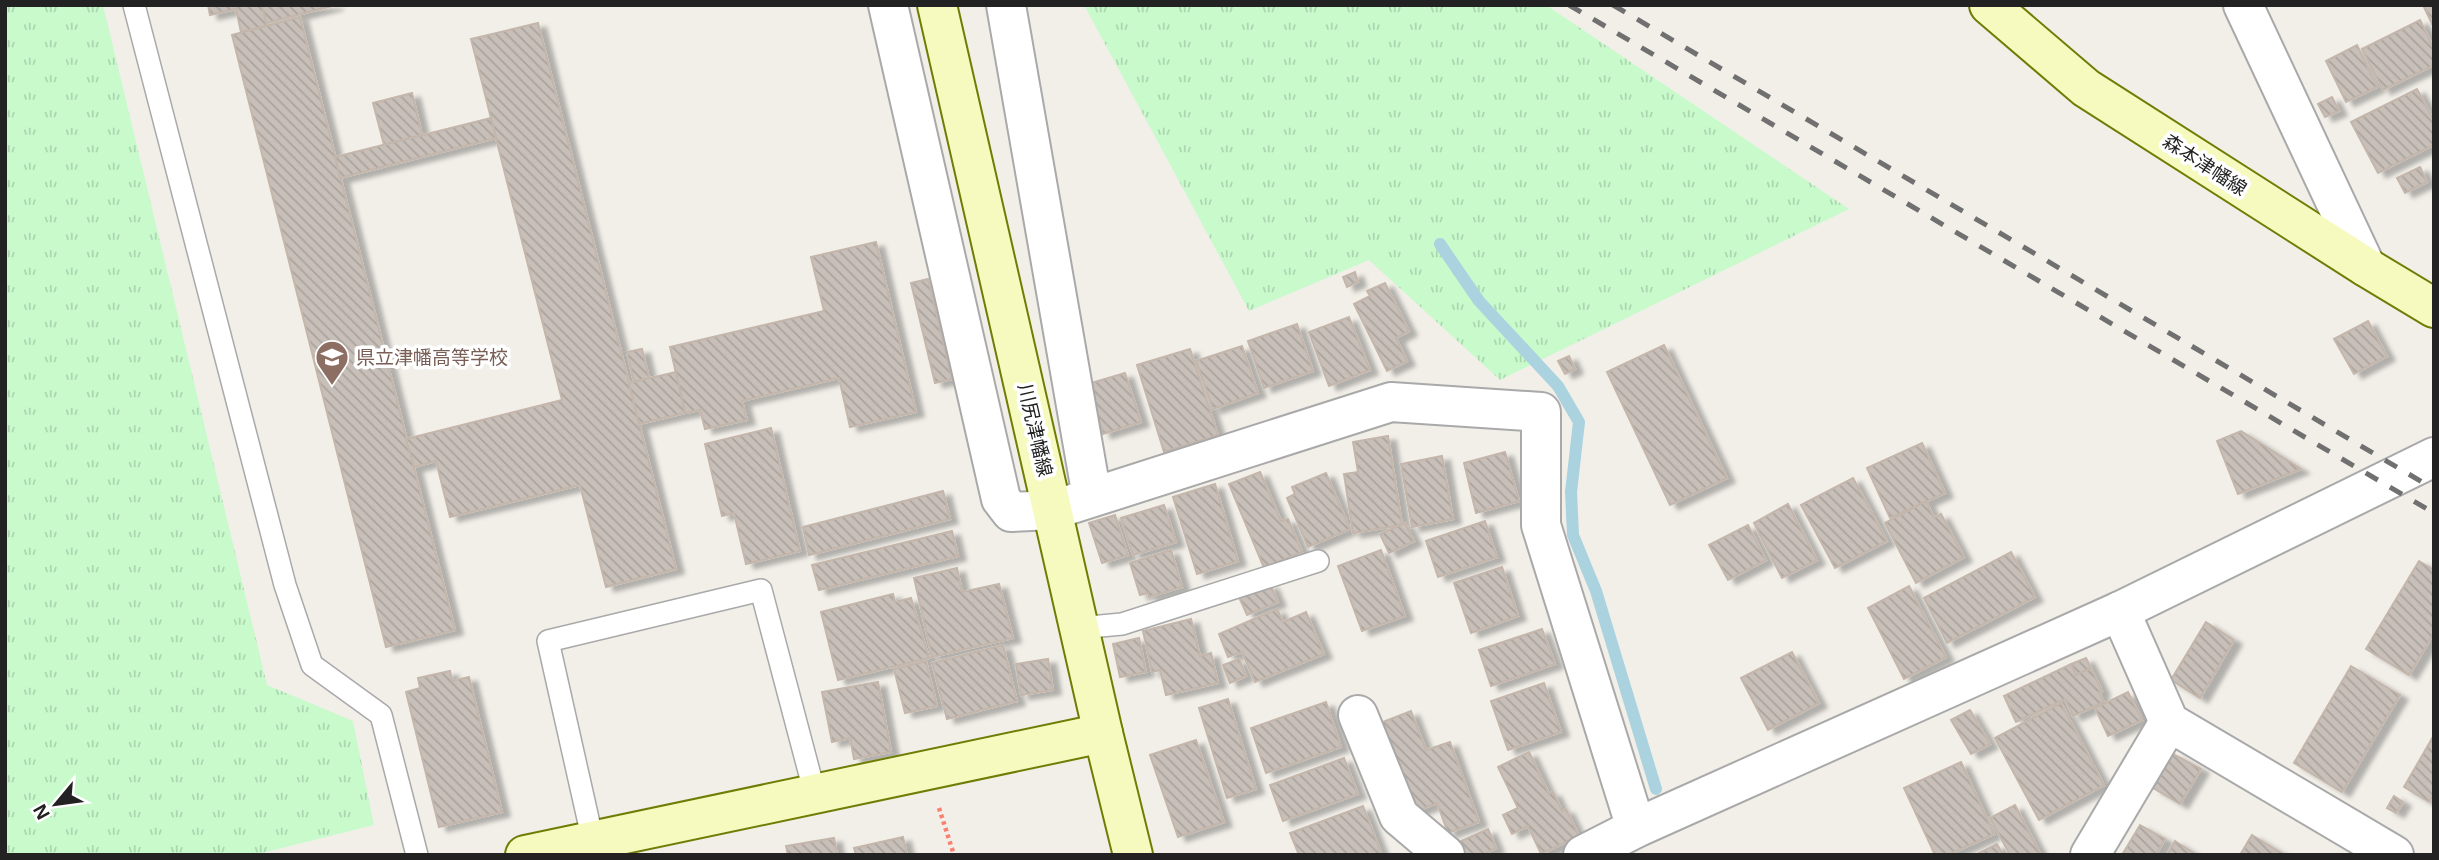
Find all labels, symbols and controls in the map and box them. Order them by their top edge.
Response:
street label: 森本津幡線 [2159,130,2251,200]
school or university icon: 県立津幡高等学校 [313,338,351,387]
place label: 県立津幡高等学校 [356,347,508,368]
street label: 川尻津幡線 [1014,381,1056,479]
north arrow [21,769,91,839]
text: N [29,801,54,823]

